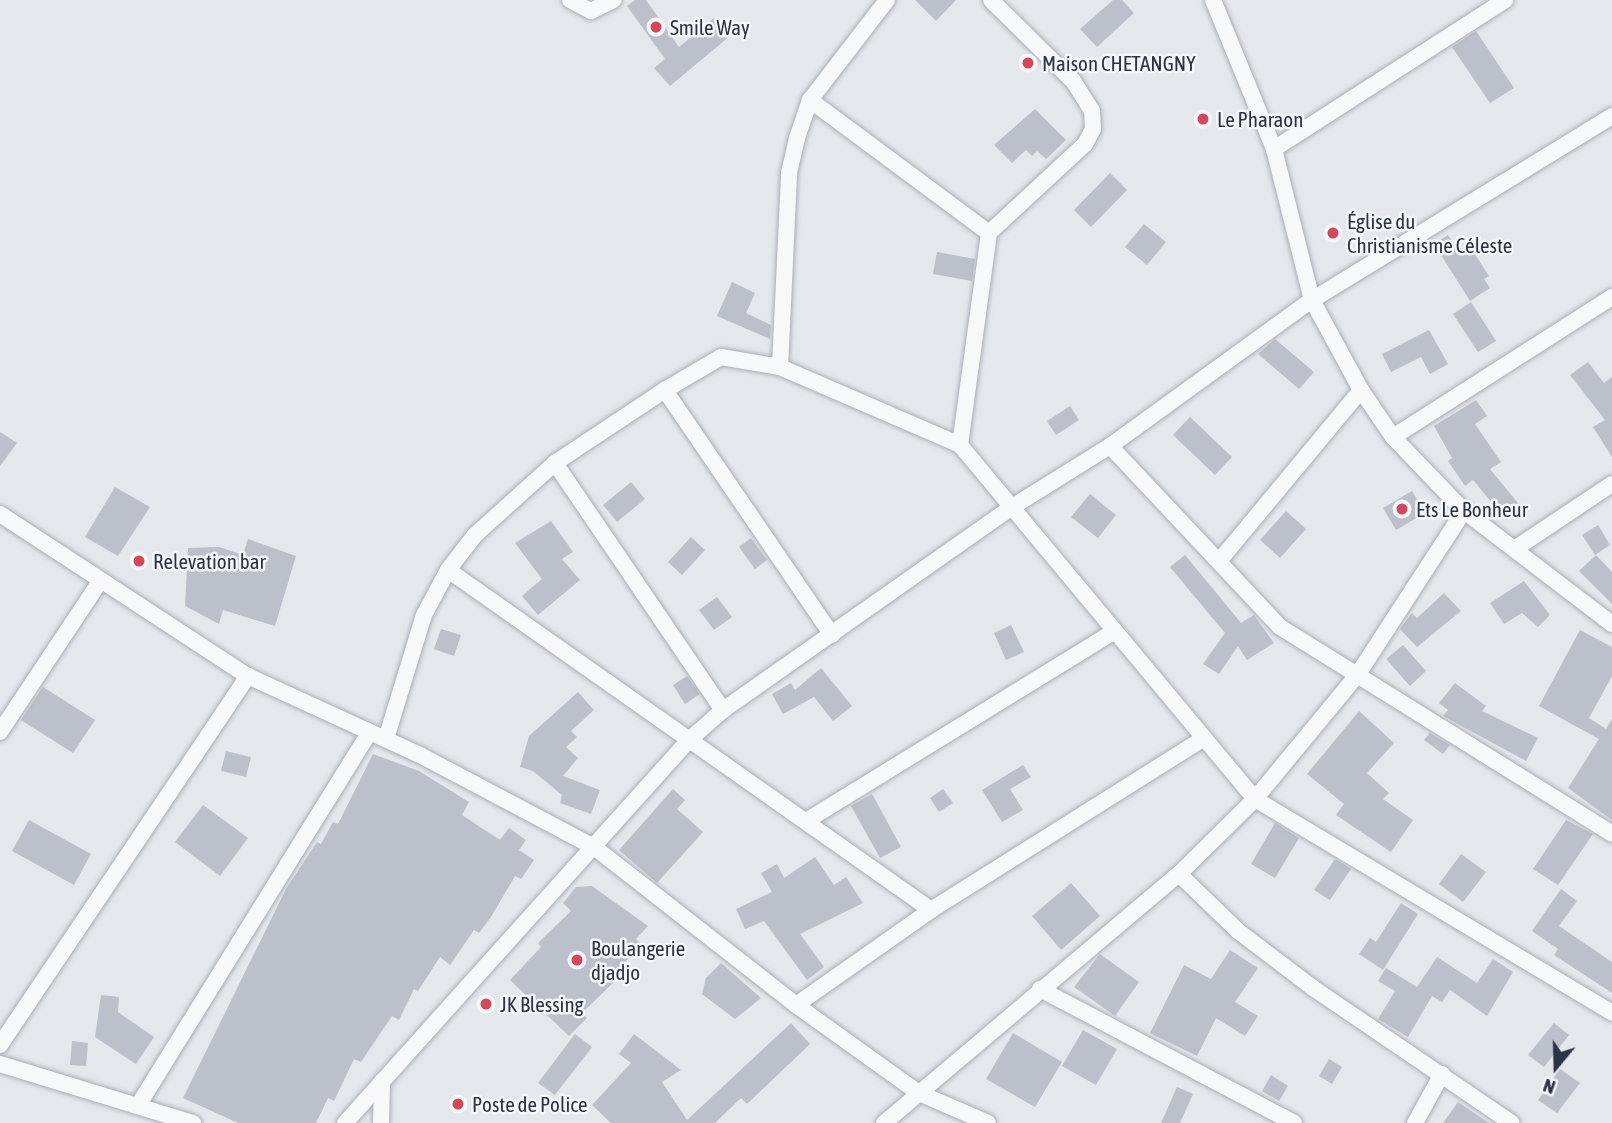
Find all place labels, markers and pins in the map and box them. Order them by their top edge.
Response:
place label: Smile Way [670,14,750,40]
marker: Smile Way [648,19,664,35]
place label: Maison CHETANGNY [1042,50,1196,76]
marker: Maison CHETANGNY [1020,55,1036,71]
place label: Le Pharaon [1217,106,1303,132]
marker: Le Pharaon [1195,111,1211,127]
place label: Église du Christianisme Céleste [1347,208,1512,258]
marker: Église du Christianisme Céleste [1325,225,1341,241]
place label: Ets Le Bonheur [1416,496,1528,522]
marker: Ets Le Bonheur [1394,501,1410,517]
place label: Relevation bar [153,548,266,574]
marker: Relevation bar [131,553,147,569]
place label: Boulangerie djadjo [591,935,685,985]
marker: Boulangerie djadjo [569,952,585,968]
place label: JK Blessing [500,991,584,1017]
marker: JK Blessing [478,996,494,1012]
place label: Poste de Police [472,1091,588,1117]
marker: Poste de Police [450,1096,466,1112]

